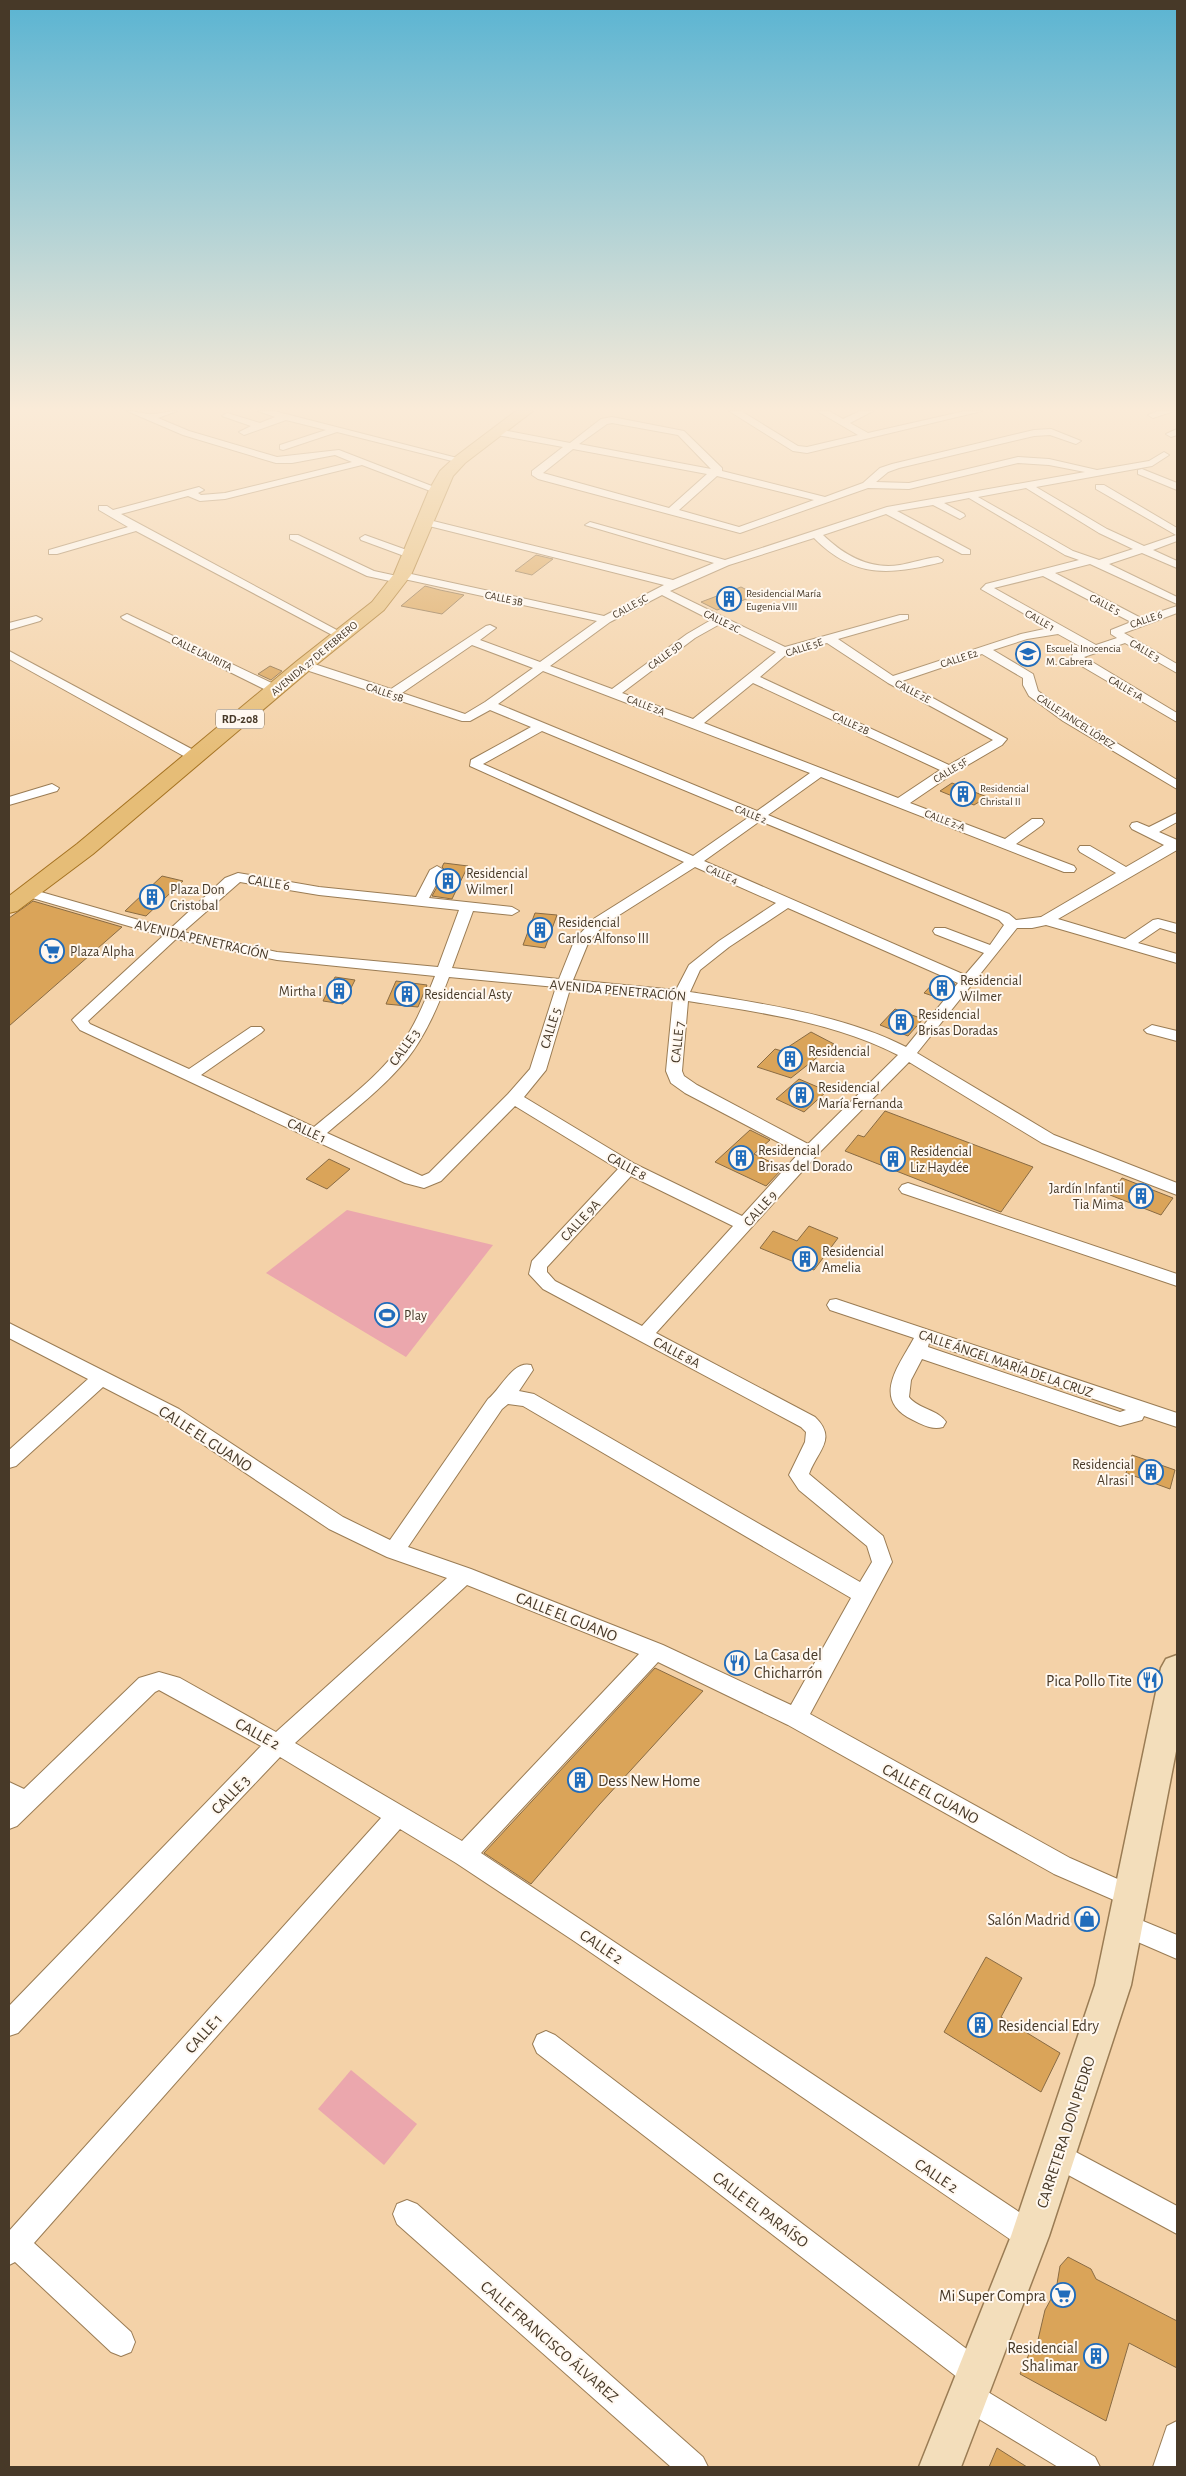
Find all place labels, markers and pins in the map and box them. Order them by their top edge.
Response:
building icon: Residencial María Eugenia VIII [716,586,742,612]
place label: Residencial María Eugenia VIII [746,588,821,612]
school or university icon: Escuela Inocencia M. Cabrera [1015,641,1041,667]
place label: Escuela Inocencia M. Cabrera [1046,643,1121,667]
building icon: Residencial Christal II [950,781,976,807]
place label: Residencial Christal II [980,783,1029,807]
place label: Residencial Wilmer I [466,867,528,897]
building icon: Residencial Wilmer I [435,868,461,894]
place label: Plaza Don Cristobal [170,883,225,913]
building icon: Plaza Don Cristobal [139,884,165,910]
place label: Residencial Carlos Alfonso III [558,916,649,946]
building icon: Residencial Carlos Alfonso III [527,917,553,943]
supermarket icon: Plaza Alpha [39,938,65,964]
place label: Plaza Alpha [70,945,135,959]
place label: Residencial Wilmer [960,974,1022,1004]
building icon: Residencial Wilmer [929,975,955,1001]
building icon: Mirtha I [326,978,352,1004]
building icon: Residencial Asty [394,981,420,1007]
place label: Mirtha I [279,985,322,999]
place label: Residencial Asty [424,988,512,1002]
place label: Residencial Brisas Doradas [918,1008,998,1038]
building icon: Residencial Brisas Doradas [888,1009,914,1035]
place label: Residencial Marcia [808,1045,870,1075]
building icon: Residencial Marcia [777,1046,803,1072]
place label: Residencial María Fernanda [818,1081,903,1111]
building icon: Residencial María Fernanda [788,1082,814,1108]
place label: Residencial Brisas del Dorado [758,1144,853,1174]
building icon: Residencial Brisas del Dorado [728,1145,754,1171]
place label: Residencial Liz Haydée [910,1145,972,1175]
building icon: Residencial Liz Haydée [880,1146,906,1172]
place label: Jardín Infantil Tia Mima [1049,1182,1125,1212]
building icon: Jardín Infantil Tia Mima [1128,1183,1154,1209]
place label: Residencial Amelia [822,1245,884,1275]
building icon: Residencial Amelia [792,1246,818,1272]
sports icon: Play [374,1302,400,1328]
place label: Play [404,1309,427,1323]
place label: Residencial Alrasi I [1072,1458,1134,1488]
building icon: Residencial Alrasi I [1138,1459,1164,1485]
place label: La Casa del Chicharrón [754,1647,823,1681]
restaurant icon: La Casa del Chicharrón [724,1650,750,1676]
restaurant icon: Pica Pollo Tite [1137,1667,1163,1693]
place label: Pica Pollo Tite [1046,1673,1132,1689]
building icon: Dess New Home [567,1767,593,1793]
place label: Dess New Home [598,1773,700,1789]
shop icon: Salón Madrid [1074,1906,1100,1932]
place label: Salón Madrid [987,1912,1070,1928]
building icon: Residencial Edry [967,2012,993,2038]
place label: Residencial Edry [998,2018,1099,2035]
supermarket icon: Mi Super Compra [1050,2282,1076,2308]
place label: Mi Super Compra [939,2288,1046,2304]
place label: Residencial Shalimar [1007,2340,1079,2374]
building icon: Residencial Shalimar [1083,2343,1109,2369]

